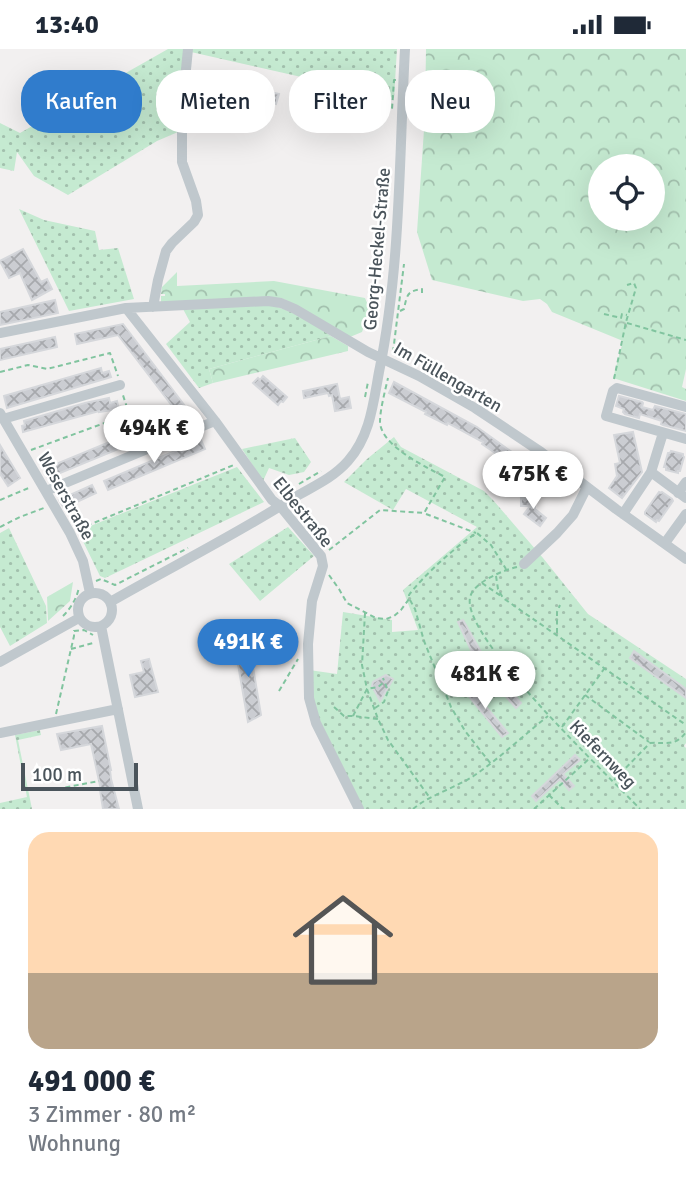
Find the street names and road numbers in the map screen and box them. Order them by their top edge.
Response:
street label: Georg-Heckel-Straße [359,167,395,331]
street label: Im Füllengarten [390,337,506,417]
street label: Weserstraße [33,448,99,544]
street label: Elbestraße [268,472,338,552]
street label: Kiefernweg [565,715,641,793]

